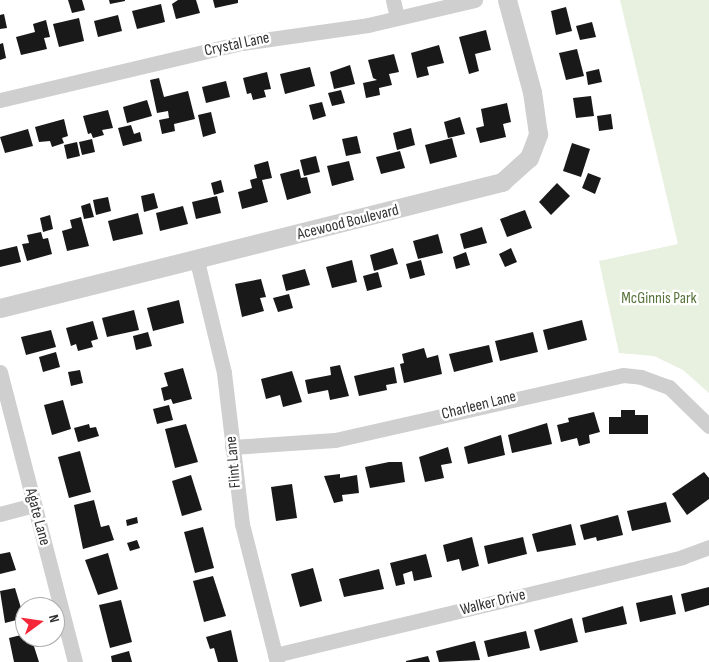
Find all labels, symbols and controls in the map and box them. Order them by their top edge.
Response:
street label: Crystal Lane [203,29,271,61]
street label: Acewood Boulevard [295,201,401,245]
park label: McGinnis Park [621,289,697,309]
street label: Charleen Lane [440,387,518,425]
street label: Flint Lane [222,435,246,489]
street label: Agate Lane [20,486,54,548]
street label: Walker Drive [458,586,528,620]
north arrow [15,597,65,647]
text: N [45,613,63,624]

